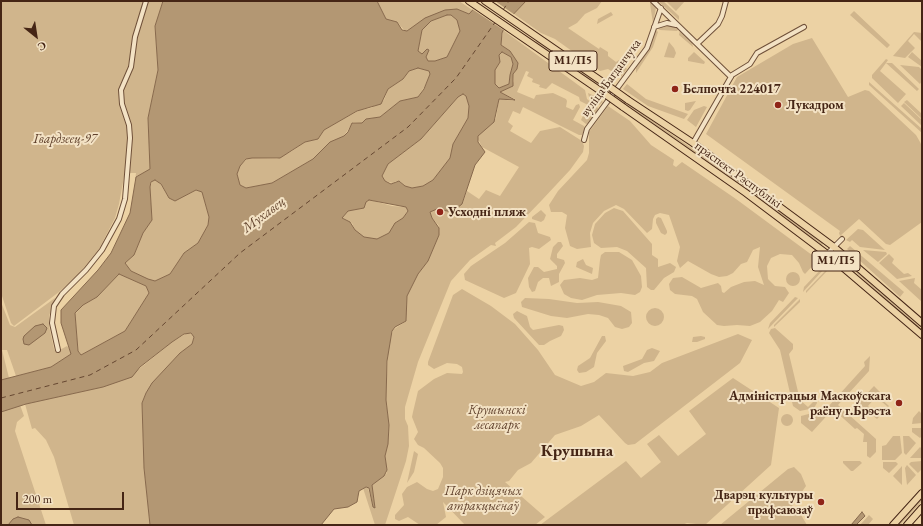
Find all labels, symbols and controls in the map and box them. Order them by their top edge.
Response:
north arrow [16,16,56,56]
street label: вуліца Багданчука [578,36,644,120]
text: С [35,38,49,54]
road number: М1/П5 [549,51,597,71]
place label: Белпочта 224017 [683,81,781,97]
marker: Белпочта 224017 [670,84,680,94]
place label: Лукадром [786,97,844,113]
marker: Лукадром [773,100,783,110]
park label: Гвардзеец-97 [33,131,97,147]
street label: праспект Рэспублікі [692,138,784,212]
water label: Мухавец [239,193,289,237]
place label: Усходні пляж [448,204,526,220]
marker: Усходні пляж [435,207,445,217]
road number: М1/П5 [812,251,860,271]
place label: Адміністрацыя Маскоўскага раёну г.Брэста [729,388,891,419]
marker: Адміністрацыя Маскоўскага раёну г.Брэста [894,398,904,408]
park label: Крушынскі лесапарк [468,402,526,433]
district label: Крушына [541,441,613,461]
park label: Парк дзіцячых атракцыёнаў [445,483,521,514]
scale bar [18,484,126,510]
place label: Дварэц культуры прафсаюзаў [714,487,813,518]
text: 200 m [23,491,52,507]
marker: Дварэц культуры прафсаюзаў [816,497,826,507]

